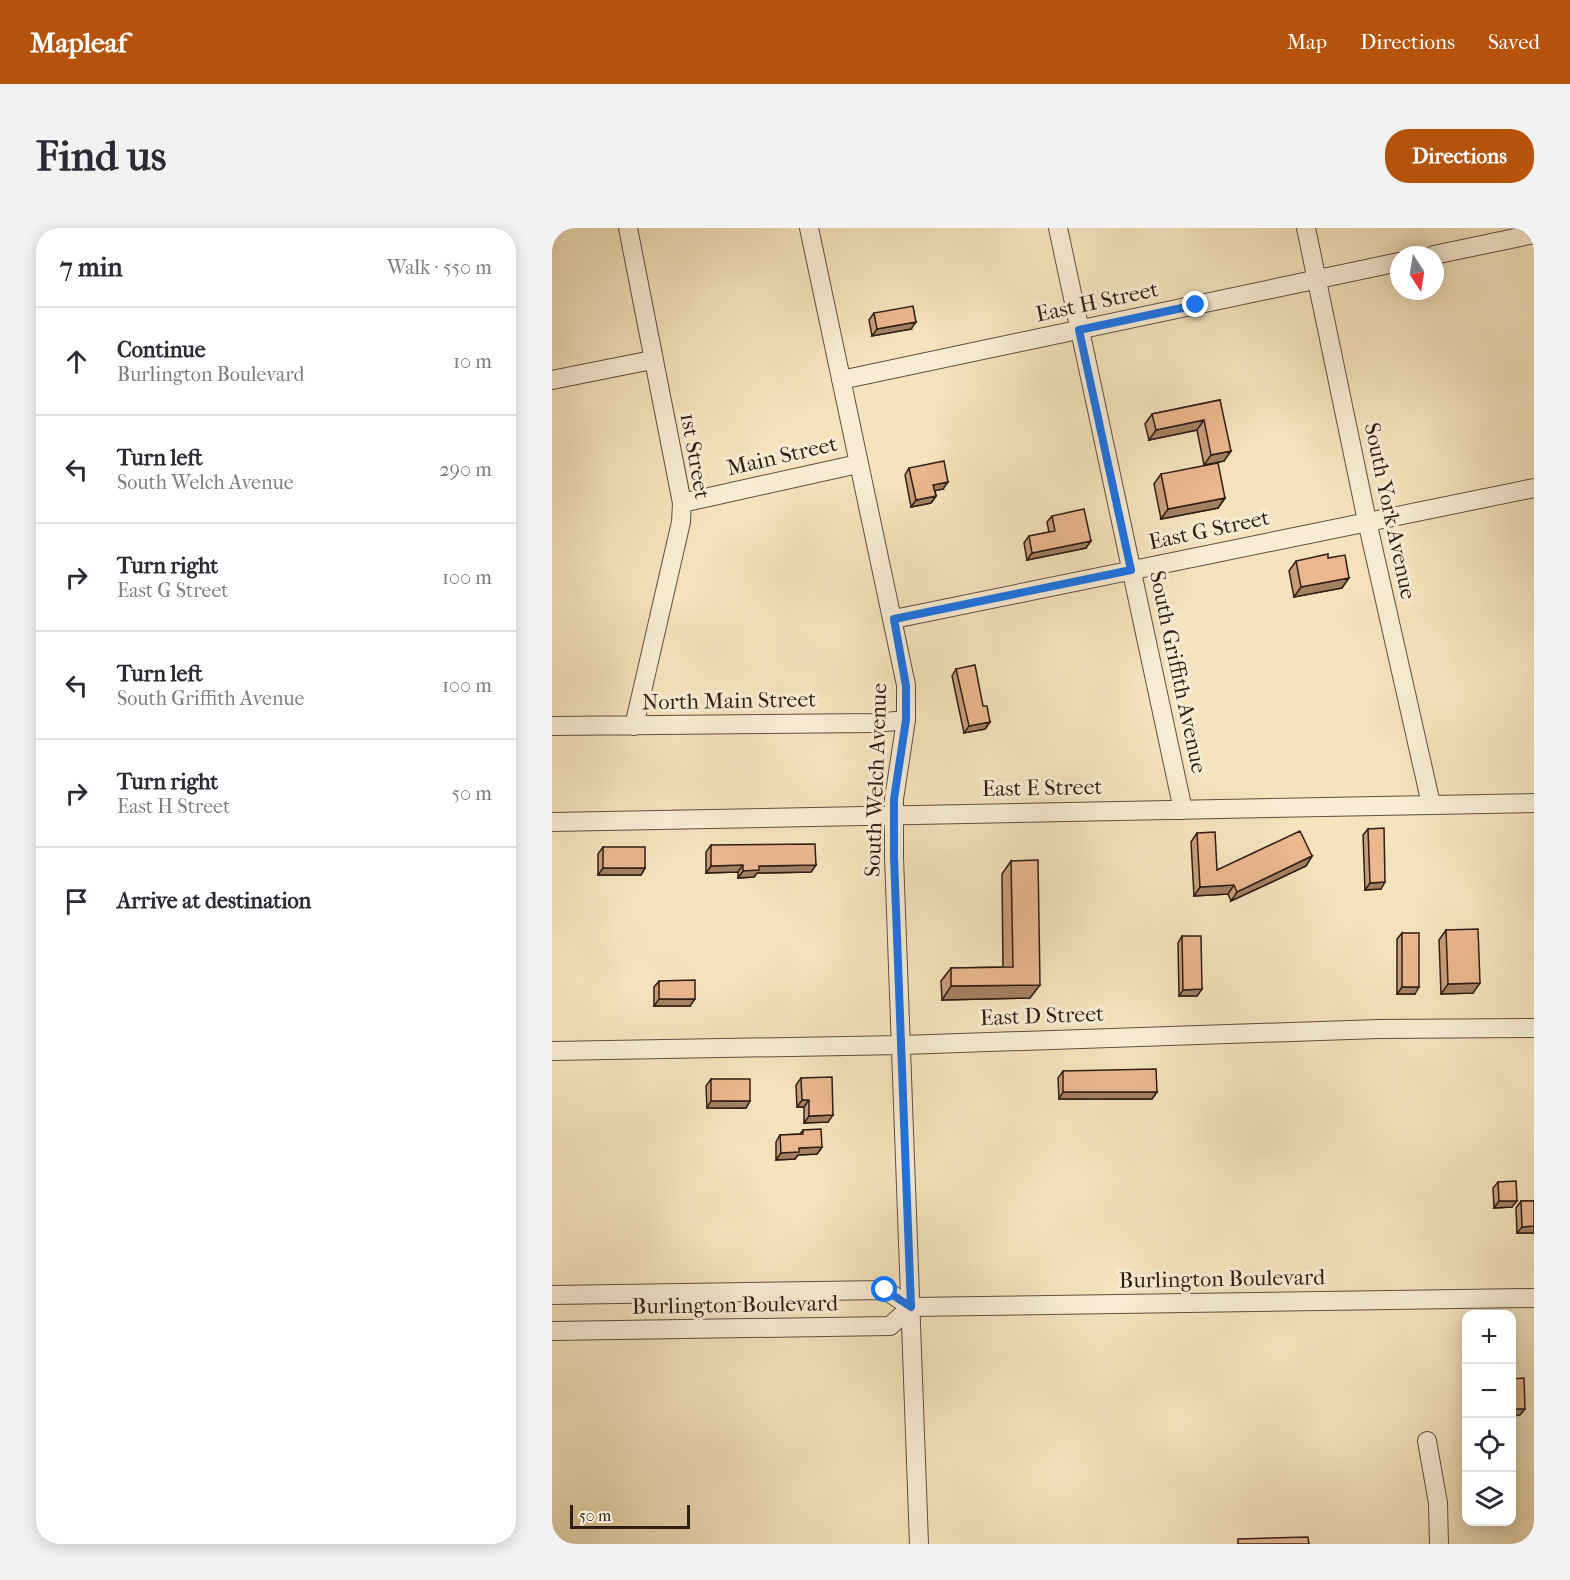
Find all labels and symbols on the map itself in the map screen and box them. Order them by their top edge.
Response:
north arrow [1390,246,1444,300]
street label: East H Street [1033,276,1161,328]
route end [1182,291,1208,317]
street label: 1st Street [675,411,715,501]
street label: South York Avenue [1359,420,1421,602]
street label: Main Street [724,431,840,481]
street label: East G Street [1146,505,1272,555]
street label: South Griffith Avenue [1144,568,1212,776]
street label: South Welch Avenue [860,682,892,877]
street label: North Main Street [642,686,816,716]
street label: East E Street [982,774,1103,802]
street label: East D Street [980,1001,1104,1031]
street label: Burlington Boulevard [1119,1264,1326,1294]
route start [871,1276,897,1302]
street label: Burlington Boulevard [632,1290,839,1320]
scale bar [570,1502,690,1530]

